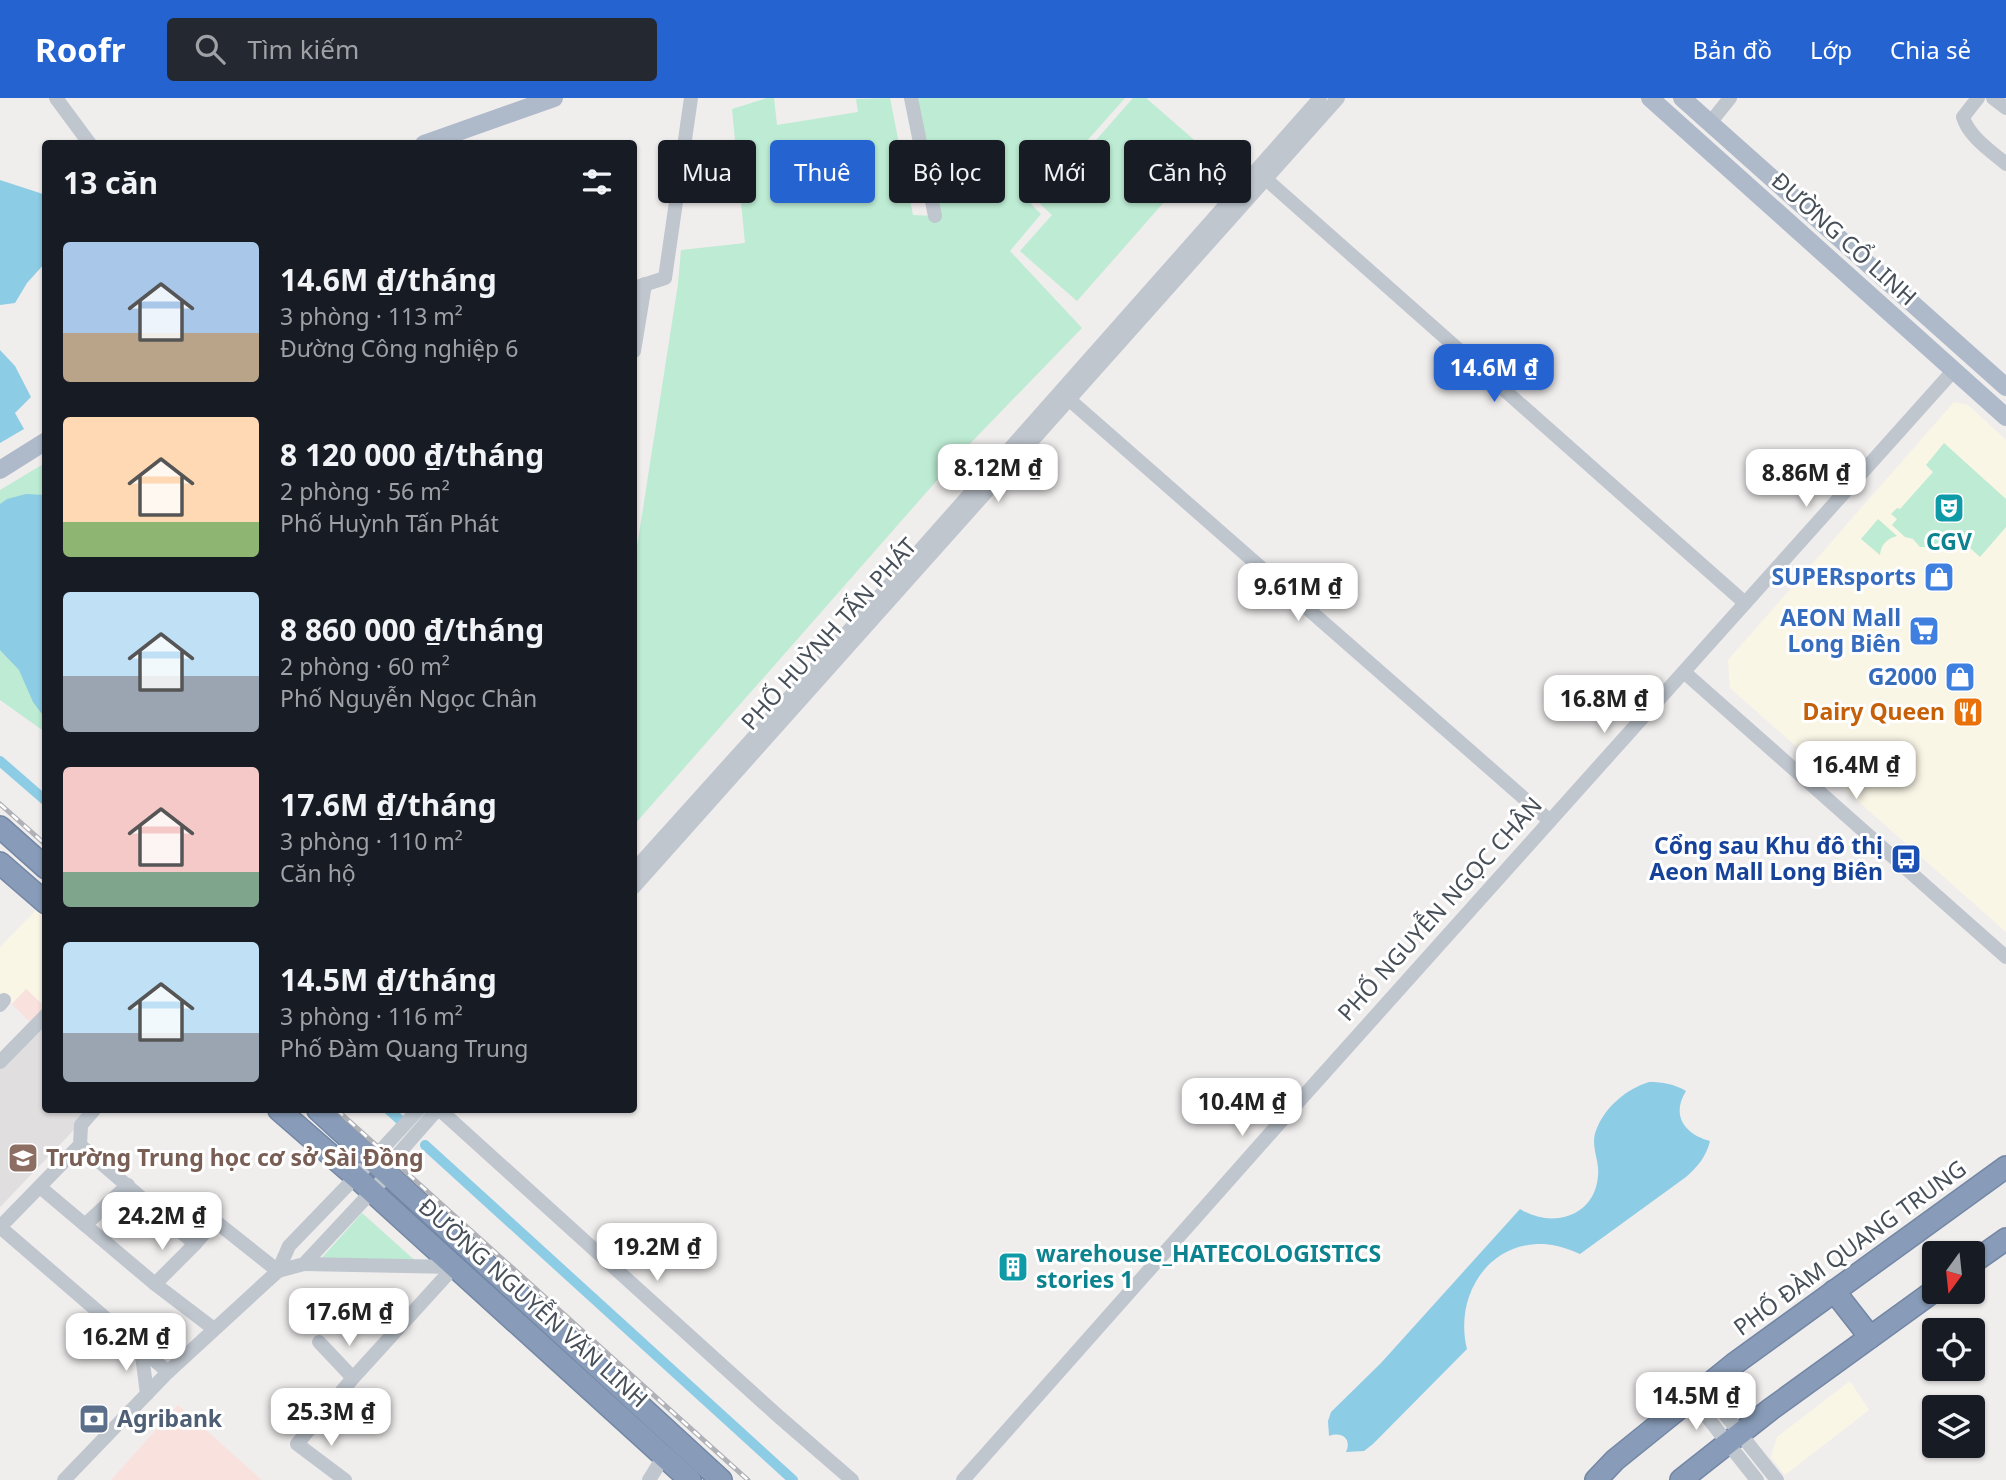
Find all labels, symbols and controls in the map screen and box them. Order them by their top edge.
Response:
search box [167,18,657,81]
text: Roofr [35,27,125,72]
icon: search [191,30,229,68]
text: Tìm kiếm [247,31,359,67]
text: Bản đồ [1692,33,1772,66]
text: Lớp [1810,33,1852,66]
text: Chia sẻ [1890,33,1971,66]
chip: Mua [658,140,756,203]
chip: Thuê [770,140,875,203]
chip: Bộ lọc [889,140,1005,203]
chip: Mới [1019,140,1110,203]
chip: Căn hộ [1124,140,1251,203]
text: 13 căn [63,162,158,203]
icon: filters [578,163,616,201]
street label: ĐƯỜNG CỔ LINH [1765,164,1924,312]
text: 14.6M ₫/tháng [280,259,497,300]
icon: home [119,270,203,354]
text: 3 phòng · 113 m² [280,300,463,332]
text: Đường Công nghiệp 6 [280,332,518,364]
pin: 14.6M ₫ [1429,344,1559,404]
text: 14.6M ₫ [1450,351,1538,383]
text: 8 120 000 ₫/tháng [280,434,544,475]
pin: 8.12M ₫ [933,444,1063,504]
icon: home [119,445,203,529]
pin: 8.86M ₫ [1741,450,1871,509]
text: 8.12M ₫ [954,451,1042,483]
text: 8.86M ₫ [1762,456,1850,488]
text: 2 phòng · 56 m² [280,475,450,507]
theatre icon: CGV [1932,491,1966,525]
text: Phố Huỳnh Tấn Phát [280,507,499,539]
place label: CGV [1926,525,1972,557]
street label: PHỐ HUỲNH TẤN PHÁT [733,530,923,736]
place label: SUPERsports [1771,560,1916,592]
shop icon: SUPERsports [1922,560,1956,594]
pin: 9.61M ₫ [1233,564,1363,623]
text: 9.61M ₫ [1254,570,1342,602]
place label: AEON Mall Long Biên [1780,601,1901,659]
text: 8 860 000 ₫/tháng [280,609,544,650]
supermarket icon: AEON Mall Long Biên [1907,614,1941,648]
icon: home [119,620,203,704]
text: 2 phòng · 60 m² [280,650,450,682]
place label: G2000 [1868,660,1937,692]
shop icon: G2000 [1943,660,1977,694]
pin: 16.8M ₫ [1539,676,1669,735]
text: Phố Nguyễn Ngọc Chân [280,682,537,714]
text: 16.8M ₫ [1560,682,1648,714]
place label: Dairy Queen [1803,695,1945,727]
restaurant icon: Dairy Queen [1951,695,1985,729]
pin: 16.4M ₫ [1791,742,1921,801]
text: 16.4M ₫ [1812,748,1900,780]
text: 17.6M ₫/tháng [280,784,497,825]
street label: PHỐ NGUYỄN NGỌC CHÂN [1330,789,1549,1027]
icon: home [119,795,203,879]
text: 3 phòng · 110 m² [280,825,463,857]
place label: Cổng sau Khu đô thị Aeon Mall Long Biên [1649,829,1883,887]
bus stop icon: Cổng sau Khu đô thị Aeon Mall Long Biên [1889,842,1923,876]
text: Căn hộ [280,857,356,889]
text: 14.5M ₫/tháng [280,959,497,1000]
icon: home [119,970,203,1054]
text: 3 phòng · 116 m² [280,1000,463,1032]
text: Phố Đàm Quang Trung [280,1032,528,1064]
pin: 10.4M ₫ [1177,1079,1307,1138]
text: 10.4M ₫ [1198,1085,1286,1117]
school or university icon: Trường Trung học cơ sở Sài Đồng [6,1141,40,1175]
place label: Trường Trung học cơ sở Sài Đồng [46,1141,424,1173]
street label: PHỐ ĐÀM QUANG TRUNG [1727,1152,1972,1343]
street label: ĐƯỜNG NGUYỄN VĂN LINH [412,1191,655,1414]
pin: 24.2M ₫ [97,1192,227,1252]
text: 24.2M ₫ [118,1199,206,1231]
pin: 19.2M ₫ [592,1224,722,1283]
text: 19.2M ₫ [613,1230,701,1262]
place label: warehouse_HATECOLOGISTICS stories 1 [1036,1237,1381,1295]
north arrow [1922,1241,1984,1304]
map controls [1922,1241,1985,1458]
building icon: warehouse_HATECOLOGISTICS stories 1 [996,1250,1030,1284]
pin: 17.6M ₫ [284,1288,414,1348]
text: 17.6M ₫ [305,1295,393,1327]
pin: 16.2M ₫ [61,1314,191,1373]
button: locate [1922,1318,1985,1381]
text: 16.2M ₫ [82,1320,170,1352]
pin: 14.5M ₫ [1631,1372,1761,1432]
text: 14.5M ₫ [1652,1379,1740,1411]
pin: 25.3M ₫ [266,1388,396,1448]
text: 25.3M ₫ [287,1395,375,1427]
button: layers [1922,1395,1985,1458]
bank icon: Agribank [77,1402,111,1436]
place label: Agribank [117,1402,223,1434]

